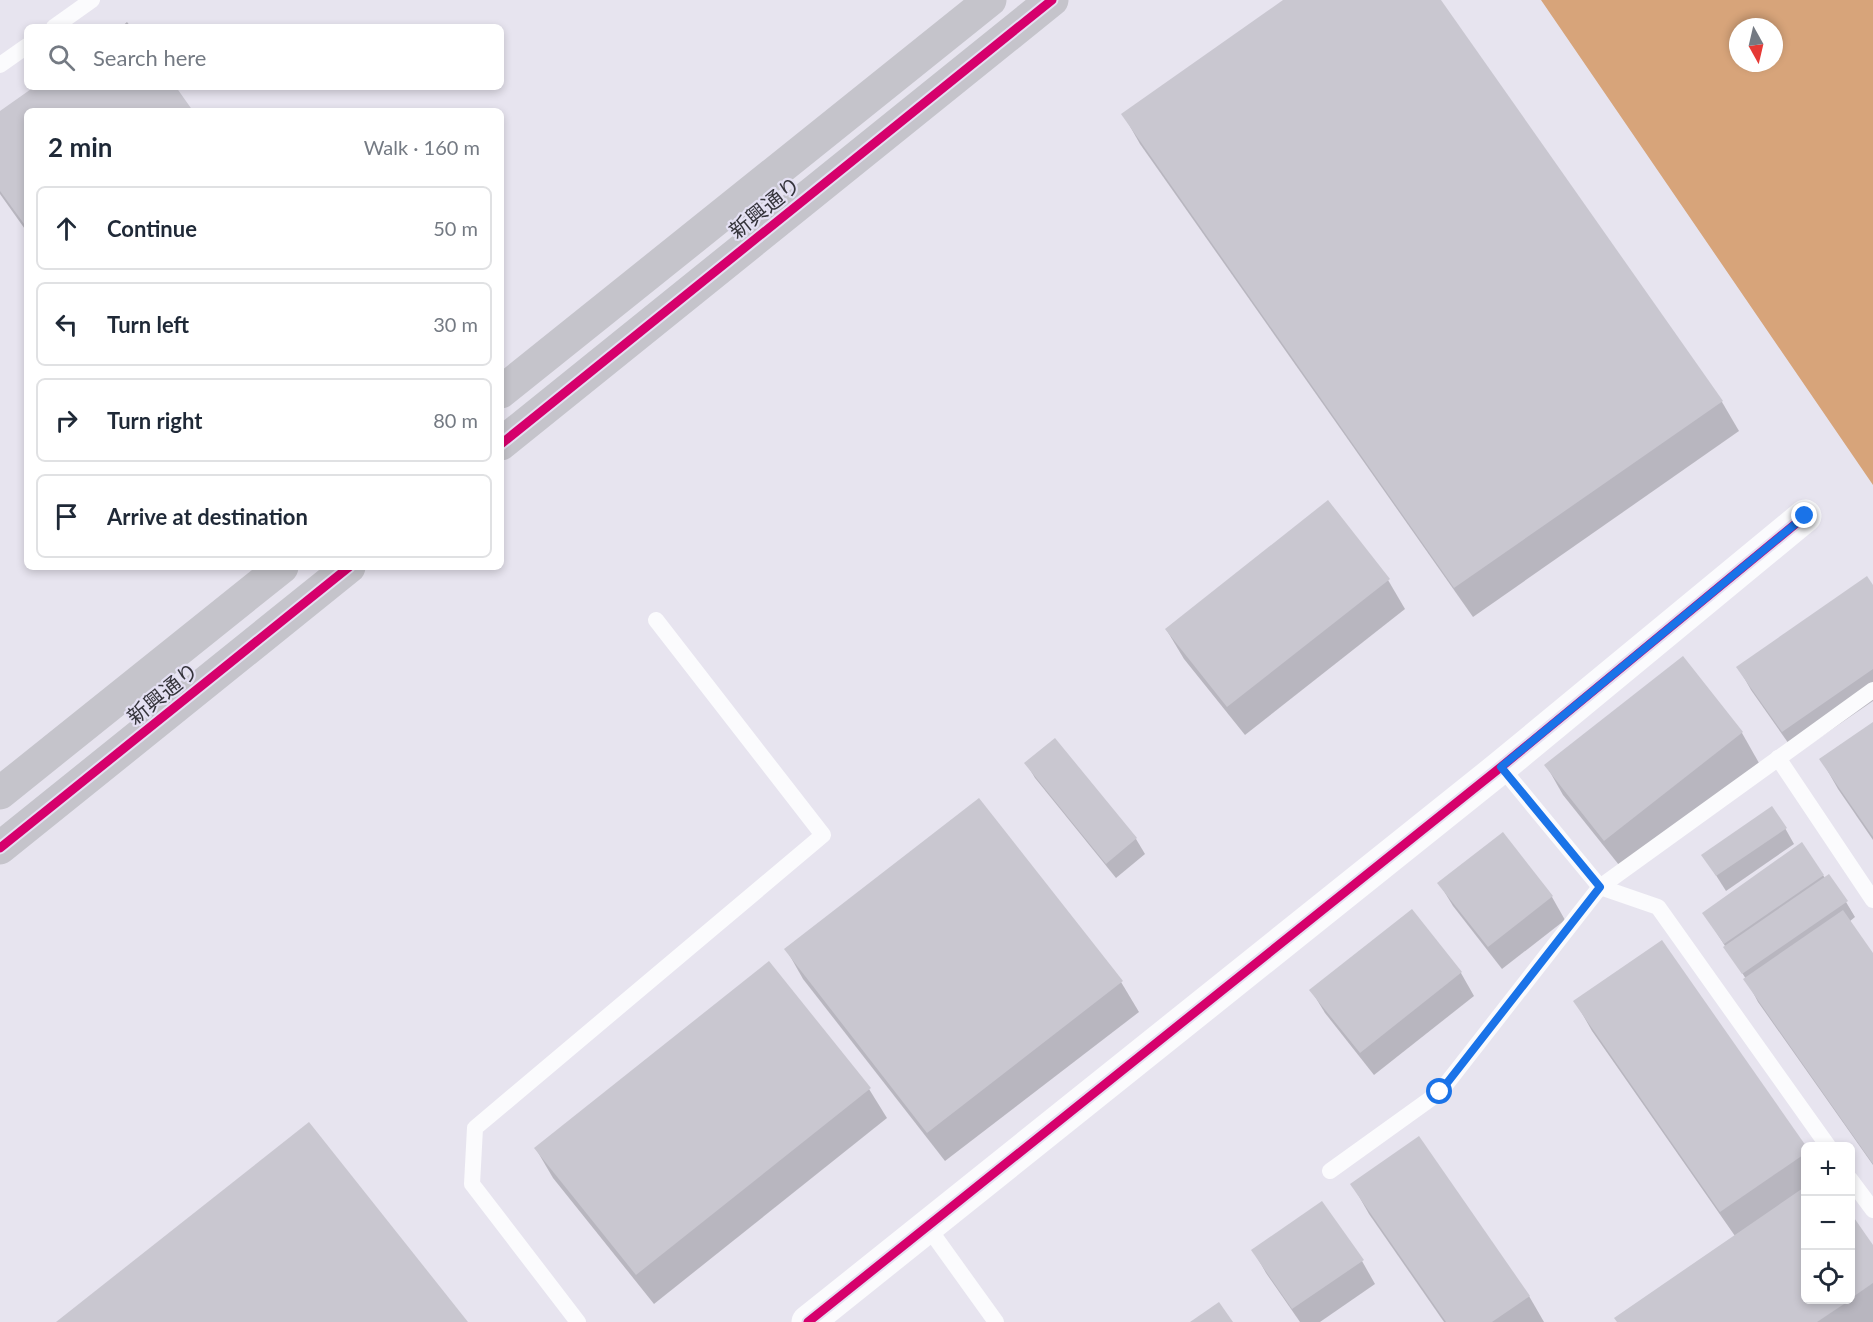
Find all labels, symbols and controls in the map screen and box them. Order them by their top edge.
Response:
north arrow [1729,18,1783,72]
search box [24,24,504,90]
icon: search [45,41,78,74]
text: Search here [93,44,206,71]
text: 2 min [48,131,112,163]
text: Walk · 160 m [364,135,480,159]
street label: 新興通り [724,171,805,243]
icon: ahead [50,212,83,245]
text: Continue [107,215,197,242]
text: 50 m [433,216,478,240]
icon: left [50,308,83,341]
text: Turn left [107,311,189,338]
text: 30 m [433,312,478,336]
icon: right [50,404,83,437]
text: Turn right [107,407,202,434]
text: 80 m [433,408,478,432]
icon: arrive [50,500,83,533]
route end [1791,502,1817,528]
text: Arrive at destination [107,503,308,530]
street label: 新興通り [122,657,203,729]
route start [1426,1078,1452,1104]
map controls [1801,1142,1855,1304]
button: + [1801,1142,1855,1196]
button: − [1801,1196,1855,1250]
button: locate [1801,1250,1855,1304]

